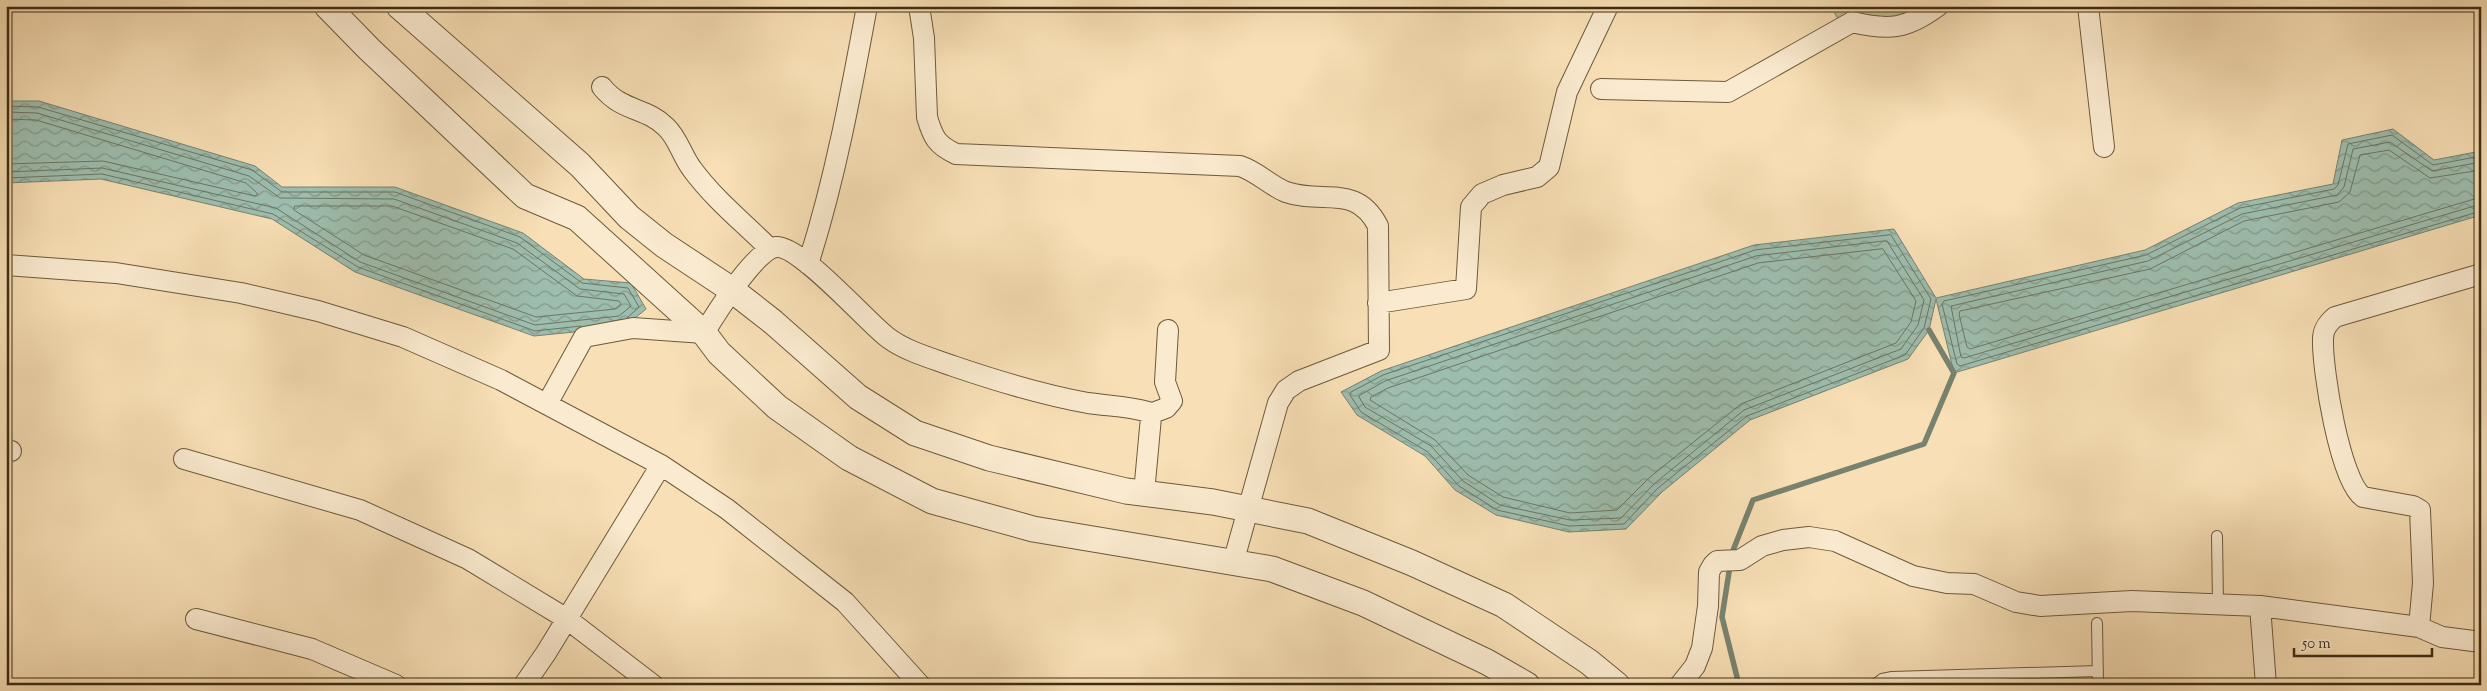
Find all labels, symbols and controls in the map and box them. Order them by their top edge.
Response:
scale bar [2294,626,2432,658]
text: 50 m [2301,634,2331,655]

